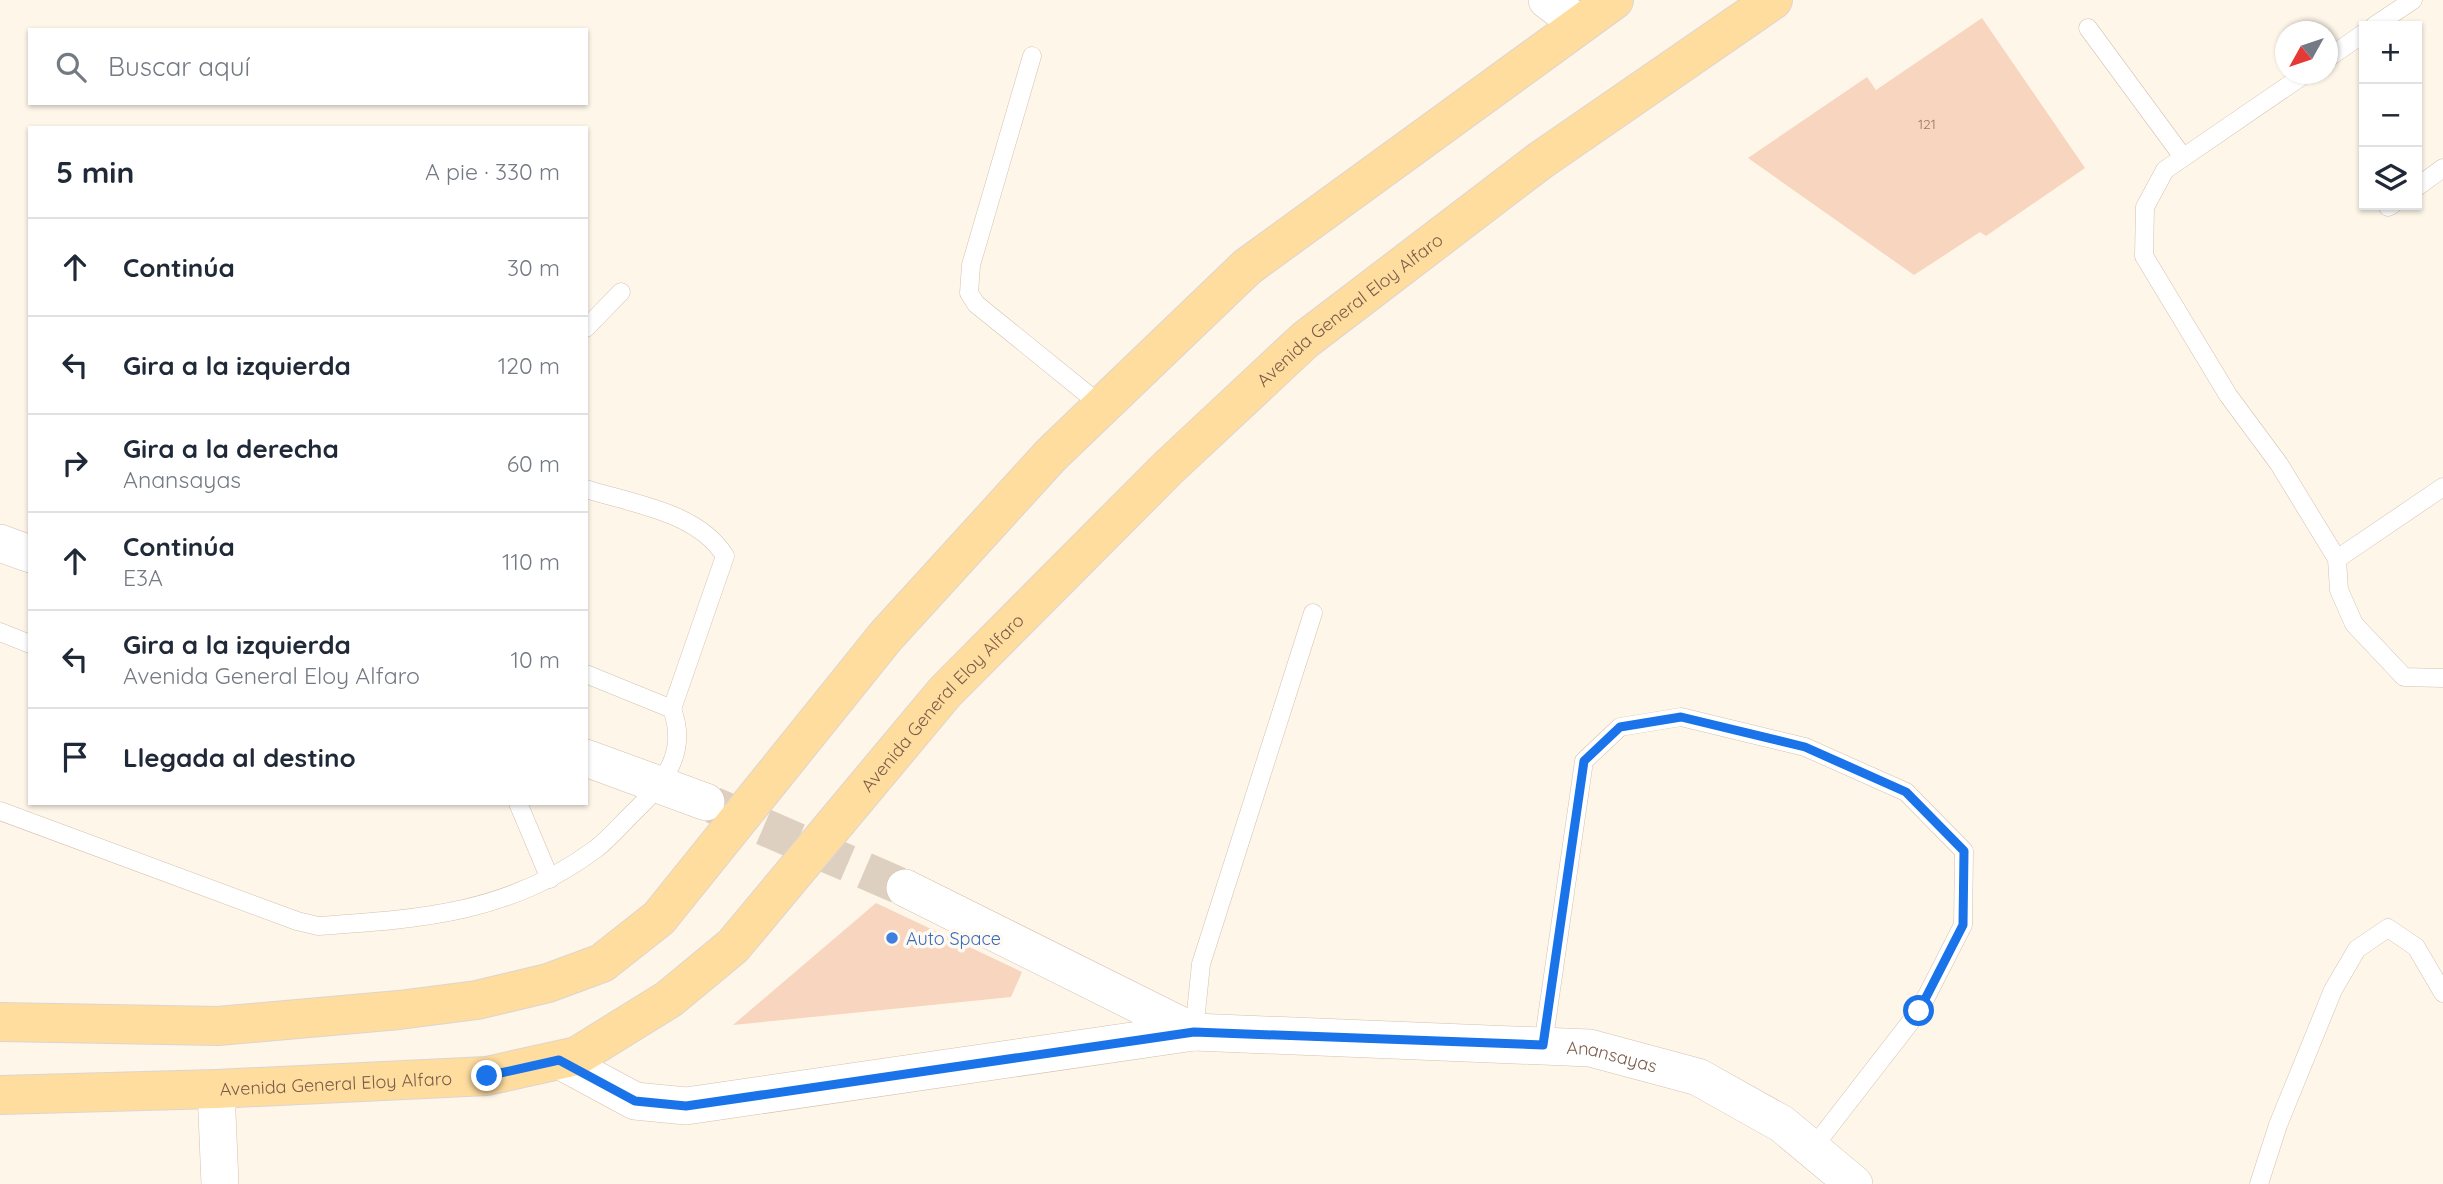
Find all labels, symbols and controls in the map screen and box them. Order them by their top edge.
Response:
north arrow [2275,21,2338,84]
map controls [2359,21,2422,210]
button: + [2359,21,2422,84]
search box [28,28,588,105]
icon: search [52,48,90,86]
text: Buscar aquí [108,50,250,83]
button: − [2359,84,2422,147]
house number: 121 [1918,115,1936,133]
button: layers [2359,147,2422,210]
text: 5 min [56,153,134,191]
text: A pie · 330 m [425,157,560,186]
street label: Avenida General Eloy Alfaro [1251,228,1447,391]
icon: ahead [56,248,94,286]
text: Continúa [123,251,235,284]
text: 30 m [507,253,560,282]
icon: left [56,346,94,384]
text: Gira a la izquierda [123,349,351,382]
text: 120 m [498,351,560,380]
text: Gira a la derecha [123,432,339,465]
icon: right [56,444,94,482]
text: 60 m [507,449,560,478]
text: Anansayas [123,465,241,494]
text: Continúa [123,530,235,563]
icon: ahead [56,542,94,580]
text: 110 m [502,547,560,576]
text: E3A [123,563,163,592]
street label: Avenida General Eloy Alfaro [855,608,1028,796]
text: Gira a la izquierda [123,628,351,661]
icon: left [56,640,94,678]
text: 10 m [511,645,560,674]
text: Avenida General Eloy Alfaro [123,661,420,690]
icon: arrive [56,738,94,776]
text: Llegada al destino [123,741,356,774]
place label: Auto Space [906,927,1001,950]
marker: Auto Space [884,930,900,946]
route start [1903,995,1934,1026]
street label: Anansayas [1566,1036,1660,1077]
route end [471,1060,502,1091]
street label: Avenida General Eloy Alfaro [219,1066,453,1100]

